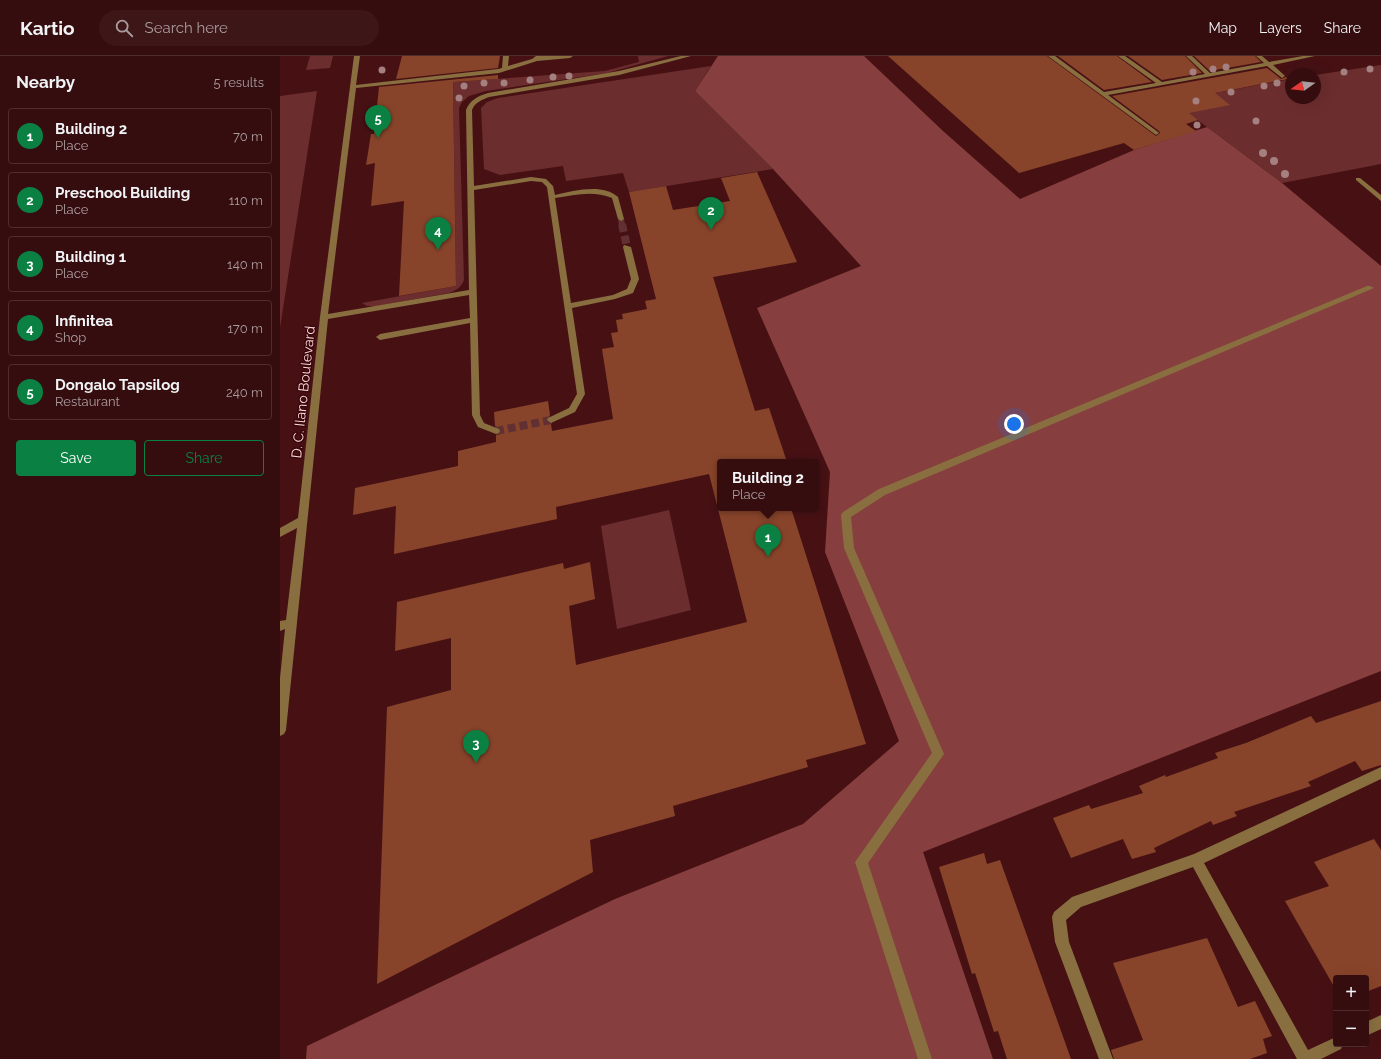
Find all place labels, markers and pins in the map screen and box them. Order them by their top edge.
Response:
pin: 5 [365,105,391,138]
pin: 2 [698,197,724,230]
pin: 4 [425,217,451,250]
pin: 1 [755,524,781,557]
pin: 3 [463,730,489,763]

